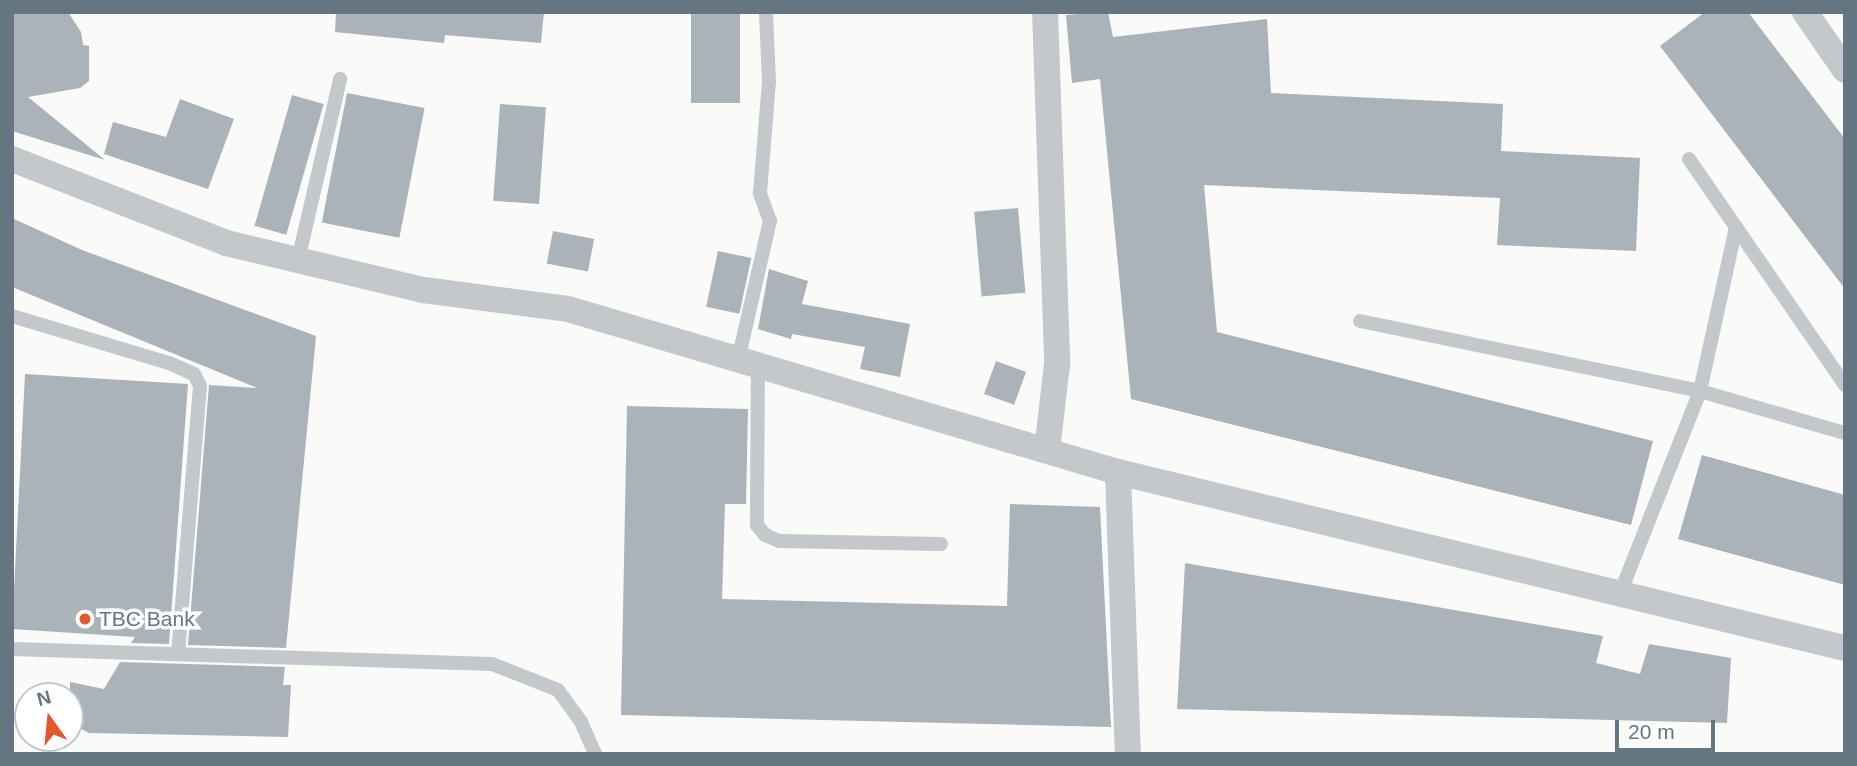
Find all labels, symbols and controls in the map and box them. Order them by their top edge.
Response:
place label: TBC Bank [99,606,195,632]
marker: TBC Bank [77,611,93,627]
north arrow [14,682,84,752]
text: N [35,686,53,710]
scale bar [1619,706,1719,750]
text: 20 m [1628,720,1675,743]

